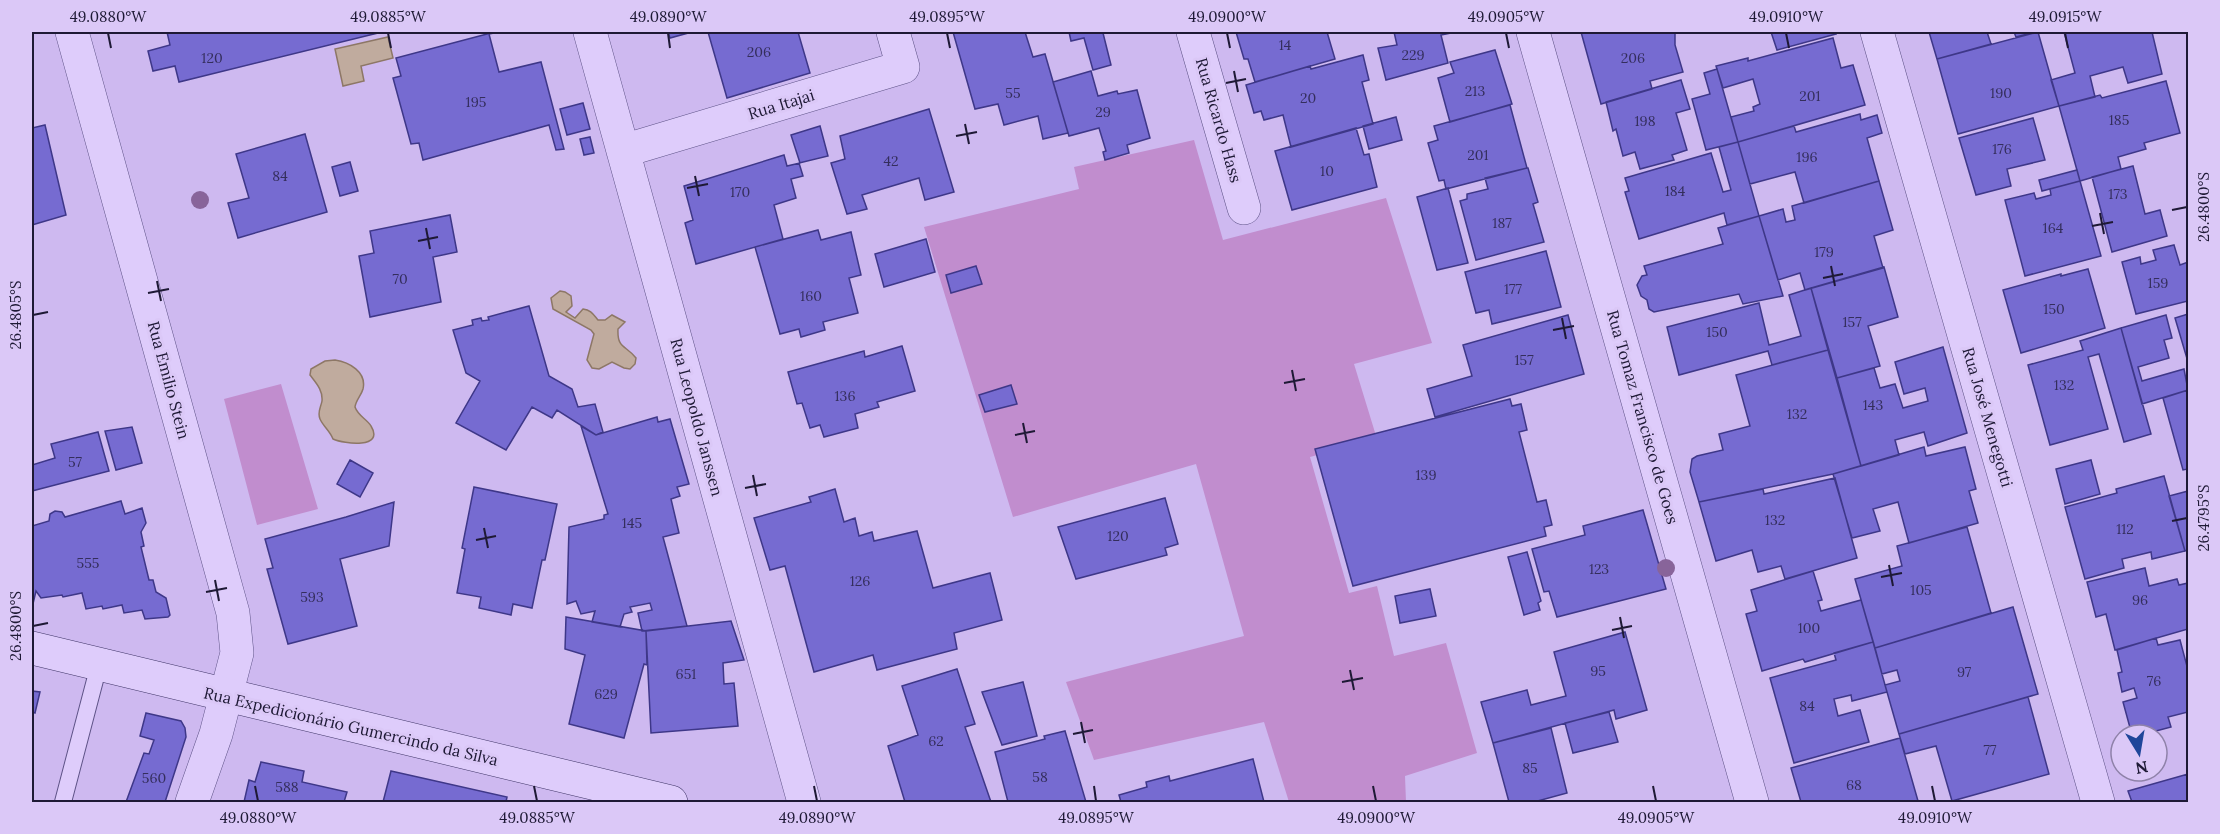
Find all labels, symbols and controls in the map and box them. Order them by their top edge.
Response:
text: 49.0880°W [70,7,147,26]
text: 49.0885°W [350,7,427,26]
text: 49.0890°W [630,7,707,26]
text: 49.0895°W [909,7,986,26]
text: 49.0900°W [1188,7,1267,26]
text: 49.0905°W [1468,7,1545,26]
text: 49.0910°W [1749,7,1824,26]
text: 49.0915°W [2029,7,2102,26]
house number: 14 [1279,36,1292,54]
house number: 206 [747,43,771,61]
house number: 229 [1401,46,1425,64]
house number: 120 [201,49,223,67]
house number: 206 [1621,49,1645,67]
street label: Rua Ricardo Hass [1192,55,1246,185]
house number: 213 [1465,82,1485,100]
street label: Rua Itajai [745,84,817,124]
house number: 55 [1005,84,1021,102]
house number: 190 [1990,84,2012,102]
house number: 201 [1799,87,1821,105]
house number: 20 [1300,89,1316,107]
house number: 195 [466,93,486,111]
house number: 29 [1095,103,1111,121]
house number: 185 [2109,111,2129,129]
house number: 198 [1634,112,1656,130]
house number: 176 [1992,140,2012,158]
house number: 201 [1467,146,1489,164]
house number: 196 [1796,148,1818,166]
house number: 42 [883,152,899,170]
house number: 10 [1320,162,1334,180]
house number: 84 [272,167,288,185]
text: 26.4800°S [2194,172,2213,242]
house number: 184 [1665,182,1686,200]
house number: 170 [730,183,750,201]
house number: 173 [2108,185,2128,203]
house number: 187 [1492,214,1512,232]
house number: 164 [2043,219,2064,237]
house number: 179 [1814,243,1834,261]
house number: 70 [392,270,408,288]
house number: 159 [2148,274,2168,292]
text: 26.4805°S [6,280,25,350]
house number: 177 [1504,280,1523,298]
house number: 160 [800,287,822,305]
house number: 150 [2043,300,2065,318]
street label: Rua Tomaz Francisco de Goes [1603,308,1683,526]
house number: 157 [1842,313,1862,331]
street label: Rua Emilio Stein [144,319,194,441]
house number: 150 [1706,323,1728,341]
street label: Rua Leopoldo Janssen [666,336,728,498]
street label: Rua José Menegotti [1958,345,2018,489]
house number: 157 [1514,351,1534,369]
house number: 132 [2054,376,2074,394]
house number: 136 [835,387,856,405]
house number: 143 [1863,396,1883,414]
house number: 132 [1787,405,1807,423]
house number: 57 [68,453,83,471]
house number: 139 [1416,466,1437,484]
text: 26.4795°S [2194,485,2213,551]
house number: 132 [1765,511,1785,529]
house number: 145 [622,514,642,532]
house number: 112 [2116,520,2134,538]
house number: 120 [1107,527,1129,545]
house number: 555 [77,554,99,572]
house number: 123 [1589,560,1609,578]
house number: 126 [850,572,870,590]
house number: 105 [1910,581,1932,599]
house number: 593 [300,588,324,606]
text: 26.4800°S [6,591,25,661]
house number: 96 [2132,591,2148,609]
house number: 100 [1798,619,1820,637]
house number: 95 [1590,662,1606,680]
house number: 97 [1957,663,1972,681]
house number: 651 [676,665,696,683]
house number: 76 [2147,672,2161,690]
street label: Rua Expedicionário Gumercindo da Silva [202,682,500,770]
house number: 629 [594,685,618,703]
house number: 84 [1799,697,1815,715]
north arrow [2109,723,2169,783]
house number: 62 [928,732,944,750]
house number: 77 [1984,741,1997,759]
text: N [2134,757,2150,779]
house number: 85 [1522,759,1538,777]
house number: 58 [1032,768,1048,786]
house number: 560 [142,769,166,787]
house number: 68 [1846,776,1862,794]
house number: 588 [275,778,299,796]
text: 49.0880°W [220,808,297,827]
text: 49.0885°W [499,808,576,827]
text: 49.0890°W [779,808,856,827]
text: 49.0895°W [1058,808,1135,827]
text: 49.0900°W [1337,808,1416,827]
text: 49.0905°W [1618,808,1695,827]
text: 49.0910°W [1898,808,1973,827]

